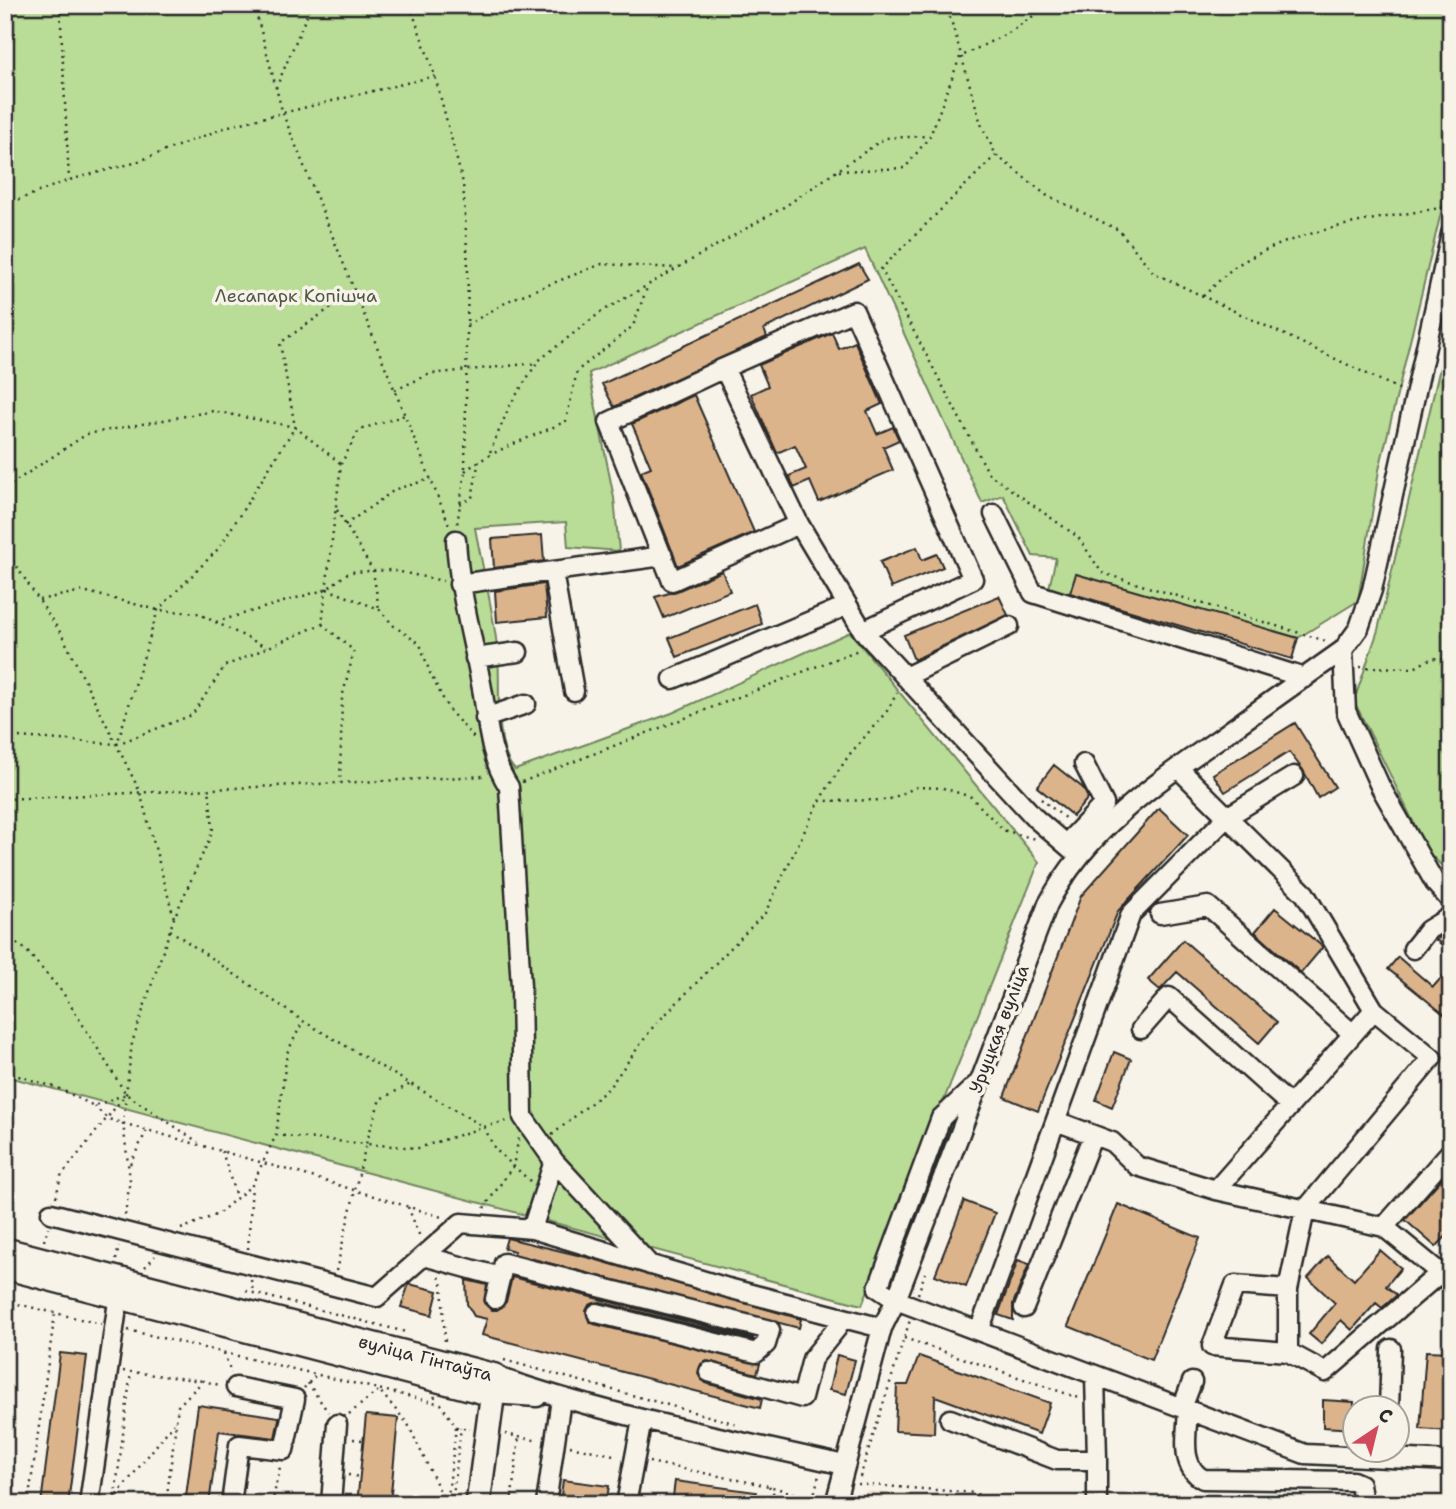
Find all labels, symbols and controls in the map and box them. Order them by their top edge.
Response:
park label: Лесапарк Копішча [215,284,377,308]
street label: Уруцкая вуліца [963,961,1035,1097]
street label: вуліца Гінтаўта [356,1329,495,1387]
north arrow [1340,1394,1410,1464]
text: С [1374,1402,1397,1429]

